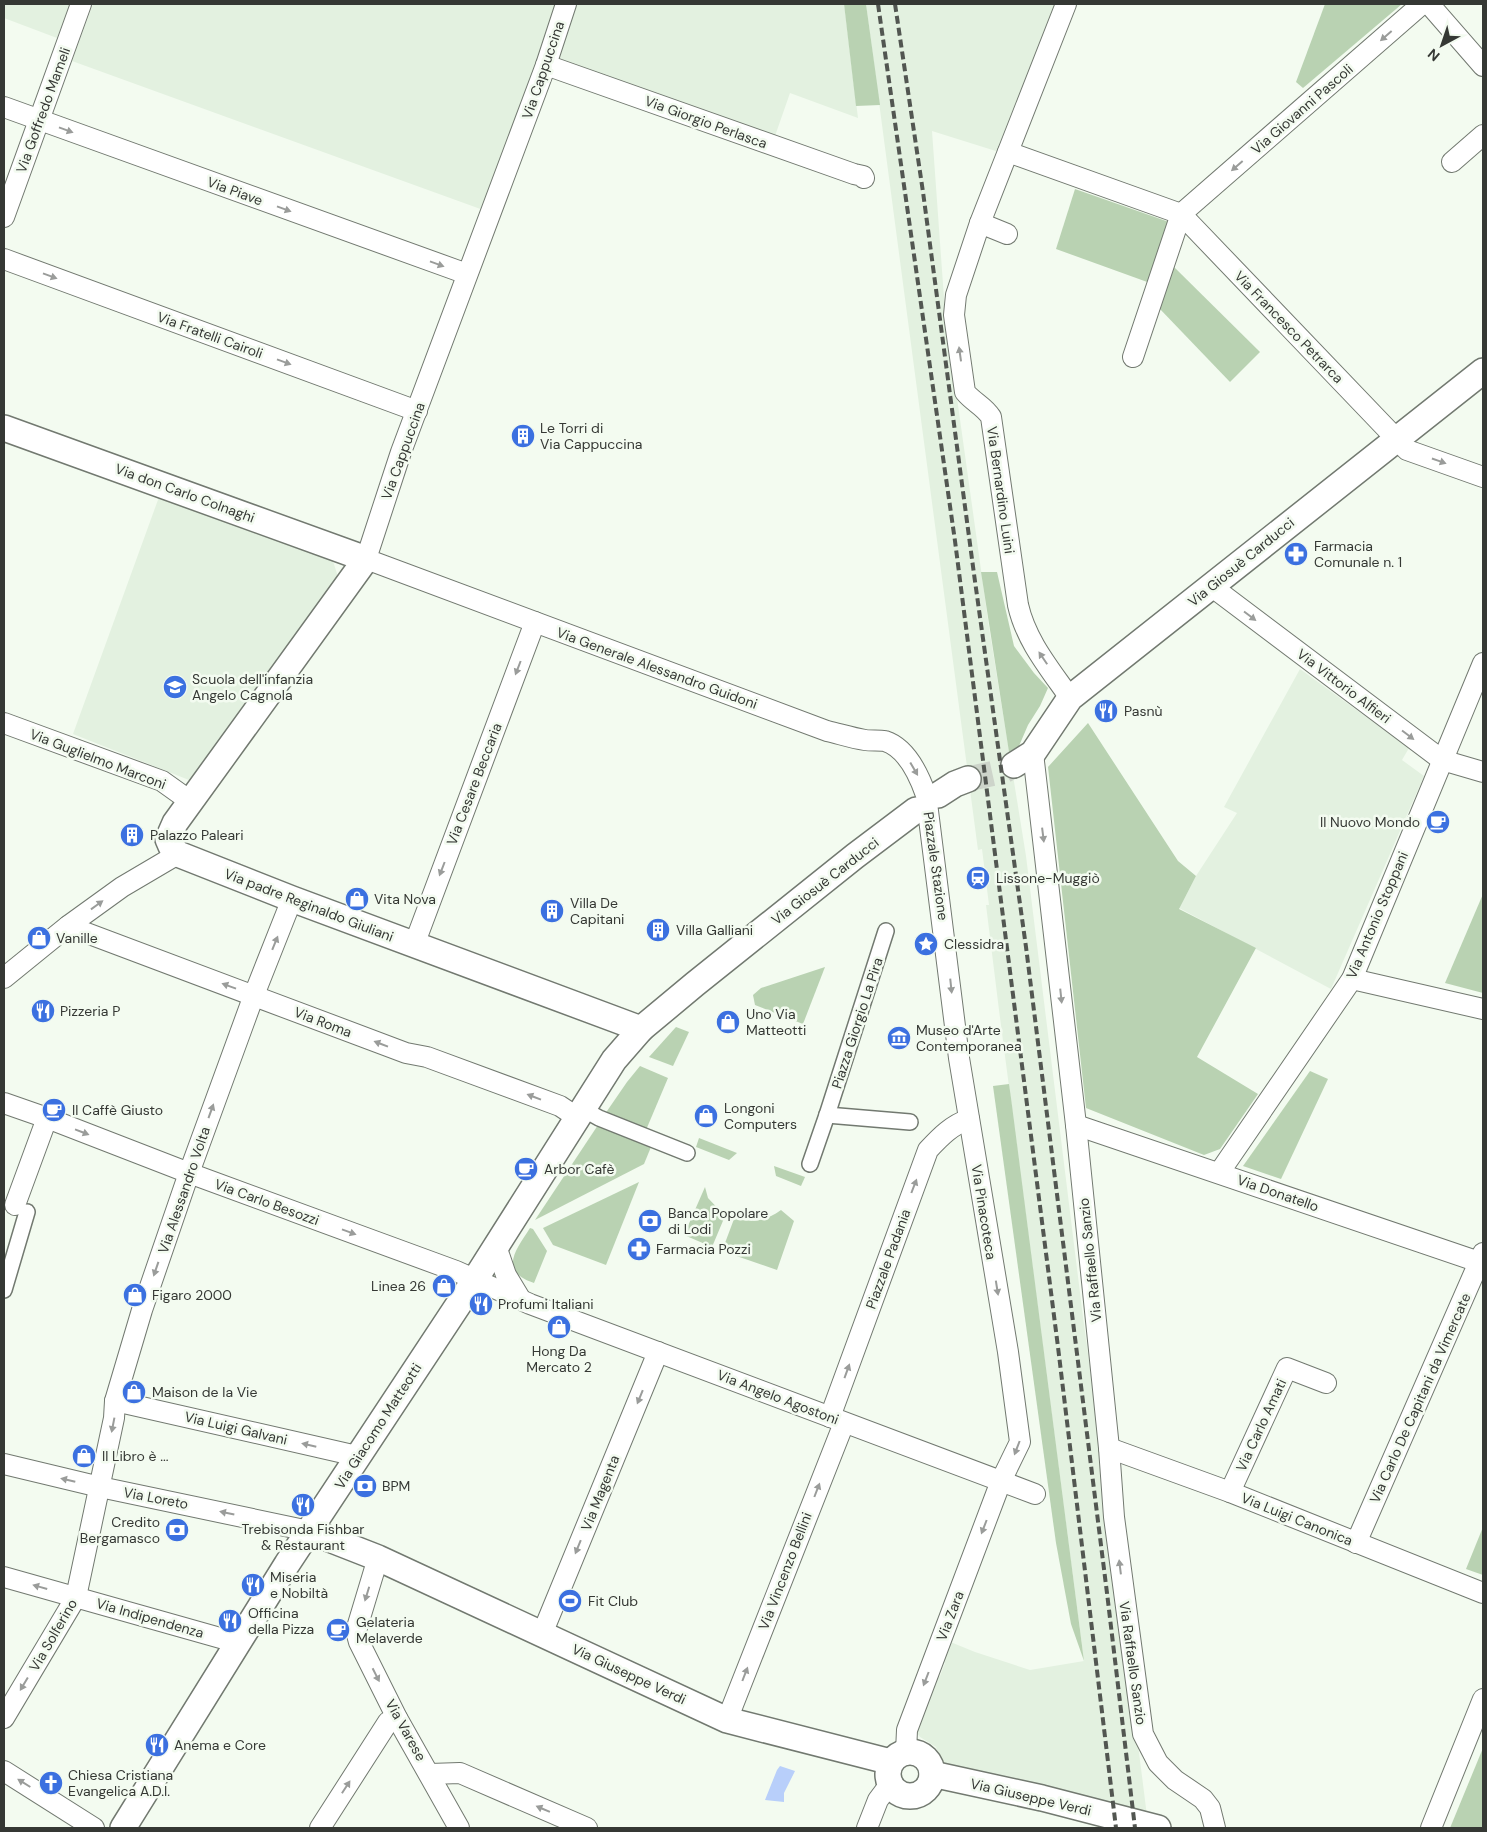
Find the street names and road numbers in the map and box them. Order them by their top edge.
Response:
street label: Via Cappuccina [518,19,568,121]
street label: Via Goffredo Mameli [12,45,74,175]
street label: Via Giovanni Pascoli [1247,60,1357,158]
street label: Via Giorgio Perlasca [642,92,770,152]
street label: Via Piave [205,173,265,209]
street label: Via Francesco Petrarca [1231,267,1347,387]
street label: Via Fratelli Cairoli [155,307,265,363]
street label: Via Cappuccina [377,400,429,502]
street label: Via Bernardino Luini [983,425,1019,555]
street label: Via don Carlo Colnaghi [113,459,257,527]
street label: Via Giosuè Carducci [1184,514,1298,610]
street label: Via Generale Alessandro Guidoni [554,623,760,713]
street label: Via Vittorio Alfieri [1293,645,1395,727]
street label: Via Cesare Beccaria [442,720,506,848]
street label: Via Guglielmo Marconi [27,725,169,793]
street label: Piazzale Stazione [919,810,953,922]
street label: Via Giosuè Carducci [768,833,882,929]
street label: Via Antonio Stoppani [1342,849,1412,981]
street label: Via padre Reginaldo Giuliani [222,864,396,946]
street label: Piazza Giorgio La Pira [827,955,887,1091]
street label: Via Roma [292,1003,354,1041]
street label: Via Alessandro Volta [154,1124,214,1256]
street label: Via Pinacoteca [968,1163,1000,1261]
street label: Via Donatello [1235,1171,1321,1215]
street label: Via Carlo Besozzi [212,1175,322,1229]
street label: Via Raffaello Sanzio [1075,1197,1105,1323]
street label: Piazzale Padania [862,1207,914,1311]
street label: Via Carlo De Capitani da Vimercate [1365,1290,1475,1506]
street label: Via Giacomo Matteotti [330,1360,426,1492]
street label: Via Angelo Agostoni [715,1366,841,1428]
street label: Via Carlo Amati [1232,1376,1290,1474]
street label: Via Luigi Galvani [183,1407,289,1449]
street label: Via Magenta [577,1452,623,1534]
street label: Via Loreto [122,1483,190,1513]
street label: Via Luigi Canonica [1239,1488,1355,1550]
street label: Via Vincenzo Bellini [754,1510,816,1632]
street label: Via Zara [932,1588,968,1644]
street label: Via Indipendenza [94,1594,206,1642]
street label: Via Solferino [25,1595,81,1675]
street label: Via Raffaello Sanzio [1115,1600,1151,1726]
street label: Via Giuseppe Verdi [569,1640,689,1708]
street label: Via Varese [382,1696,430,1764]
street label: Via Giuseppe Verdi [969,1774,1093,1820]

